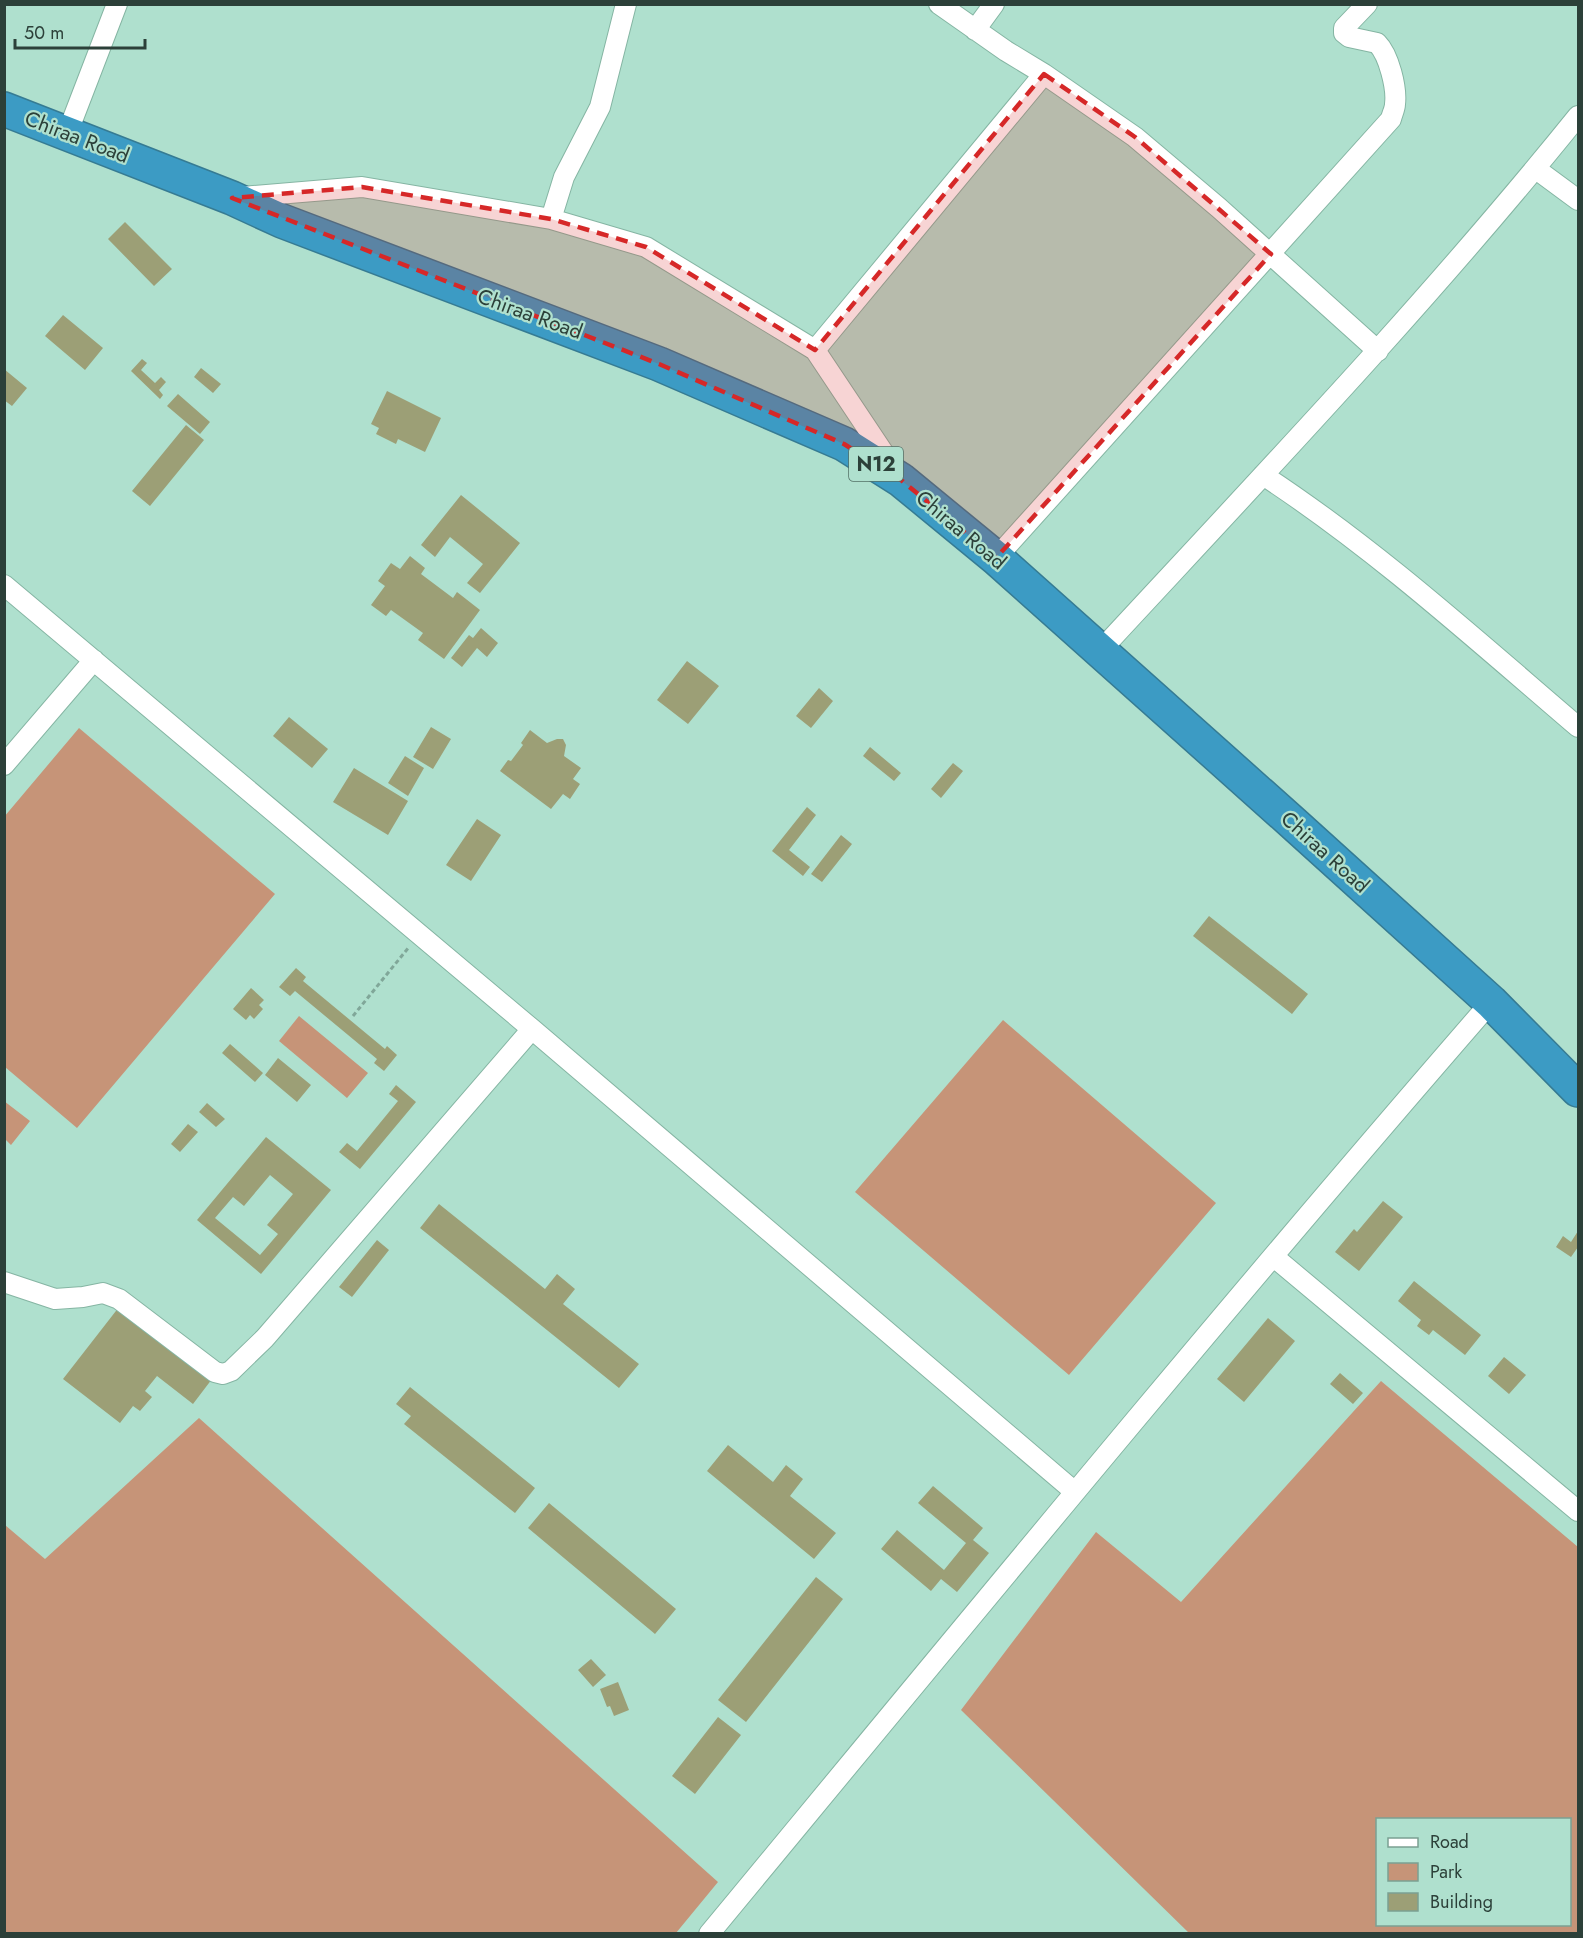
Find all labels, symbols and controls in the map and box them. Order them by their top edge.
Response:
scale bar [15,12,146,50]
text: 50 m [24,20,64,46]
street label: Chiraa Road [20,103,134,171]
street label: Chiraa Road [473,281,587,347]
road number: N12 [849,447,903,481]
street label: Chiraa Road [909,483,1013,577]
street label: Chiraa Road [1274,804,1376,900]
legend [1376,1818,1571,1926]
text: Road [1430,1829,1469,1855]
text: Park [1430,1859,1462,1885]
text: Building [1430,1889,1493,1915]

